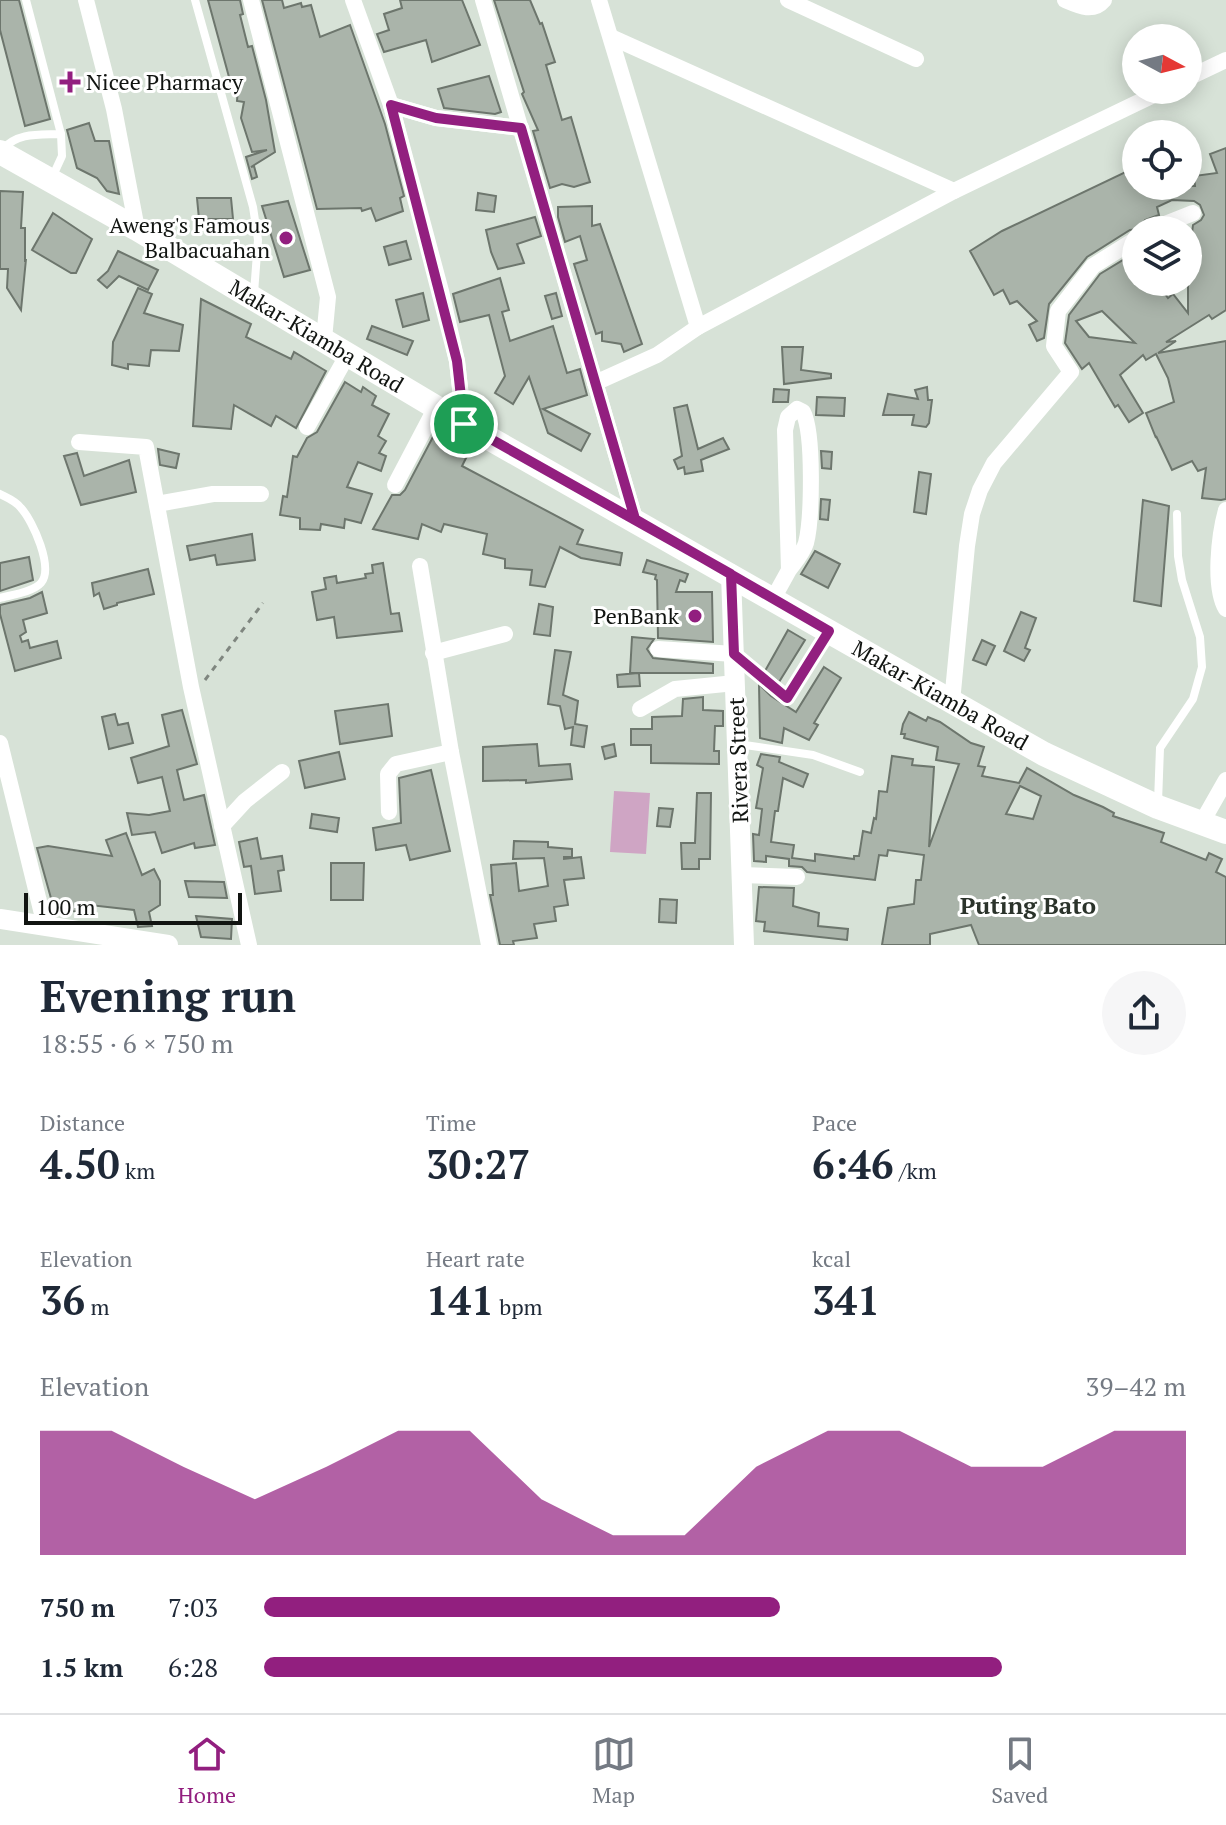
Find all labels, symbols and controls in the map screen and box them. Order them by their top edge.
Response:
north arrow [1122,24,1202,104]
map controls [1122,24,1202,296]
place label: Nicee Pharmacy [86,67,244,96]
marker: Nicee Pharmacy [61,73,79,91]
button: locate [1122,120,1202,200]
place label: Aweng's Famous Balbacuahan [109,210,270,264]
button: layers [1122,216,1202,296]
marker: Aweng's Famous Balbacuahan [277,229,295,247]
street label: Makar-Kiamba Road [224,272,409,399]
pin [430,390,498,458]
icon: arrive [442,402,486,446]
place label: PenBank [593,601,680,630]
marker: PenBank [686,607,704,625]
street label: Makar-Kiamba Road [847,633,1034,756]
street label: Rivera Street [721,697,754,824]
scale bar [24,889,242,925]
district label: Puting Bato [960,889,1096,921]
text: 100 m [36,892,96,921]
text: Evening run [40,966,296,1025]
button: share [1102,971,1186,1055]
text: 18:55 · 6 × 750 m [40,1026,234,1060]
text: Distance [40,1108,125,1137]
text: Time [426,1108,476,1137]
text: Pace [812,1108,857,1137]
text: 4.50 [40,1137,120,1190]
text: 30:27 [426,1137,530,1190]
text: 6:46 [812,1137,894,1190]
text: km [120,1156,155,1185]
text: /km [894,1156,937,1185]
text: Elevation [40,1244,132,1273]
text: Heart rate [426,1244,525,1273]
text: kcal [812,1244,851,1273]
text: 36 [40,1273,85,1326]
text: 141 [426,1273,494,1326]
text: 341 [812,1273,880,1326]
text: m [85,1292,110,1321]
text: bpm [494,1292,543,1321]
text: Elevation [40,1369,149,1403]
text: 39–42 m [1086,1369,1186,1403]
text: 750 m [40,1590,115,1624]
text: 7:03 [168,1590,218,1624]
text: 1.5 km [40,1650,123,1684]
text: 6:28 [168,1650,218,1684]
tab: Home [178,1732,236,1809]
tab: Map [592,1732,636,1809]
tab: Saved [991,1732,1048,1809]

